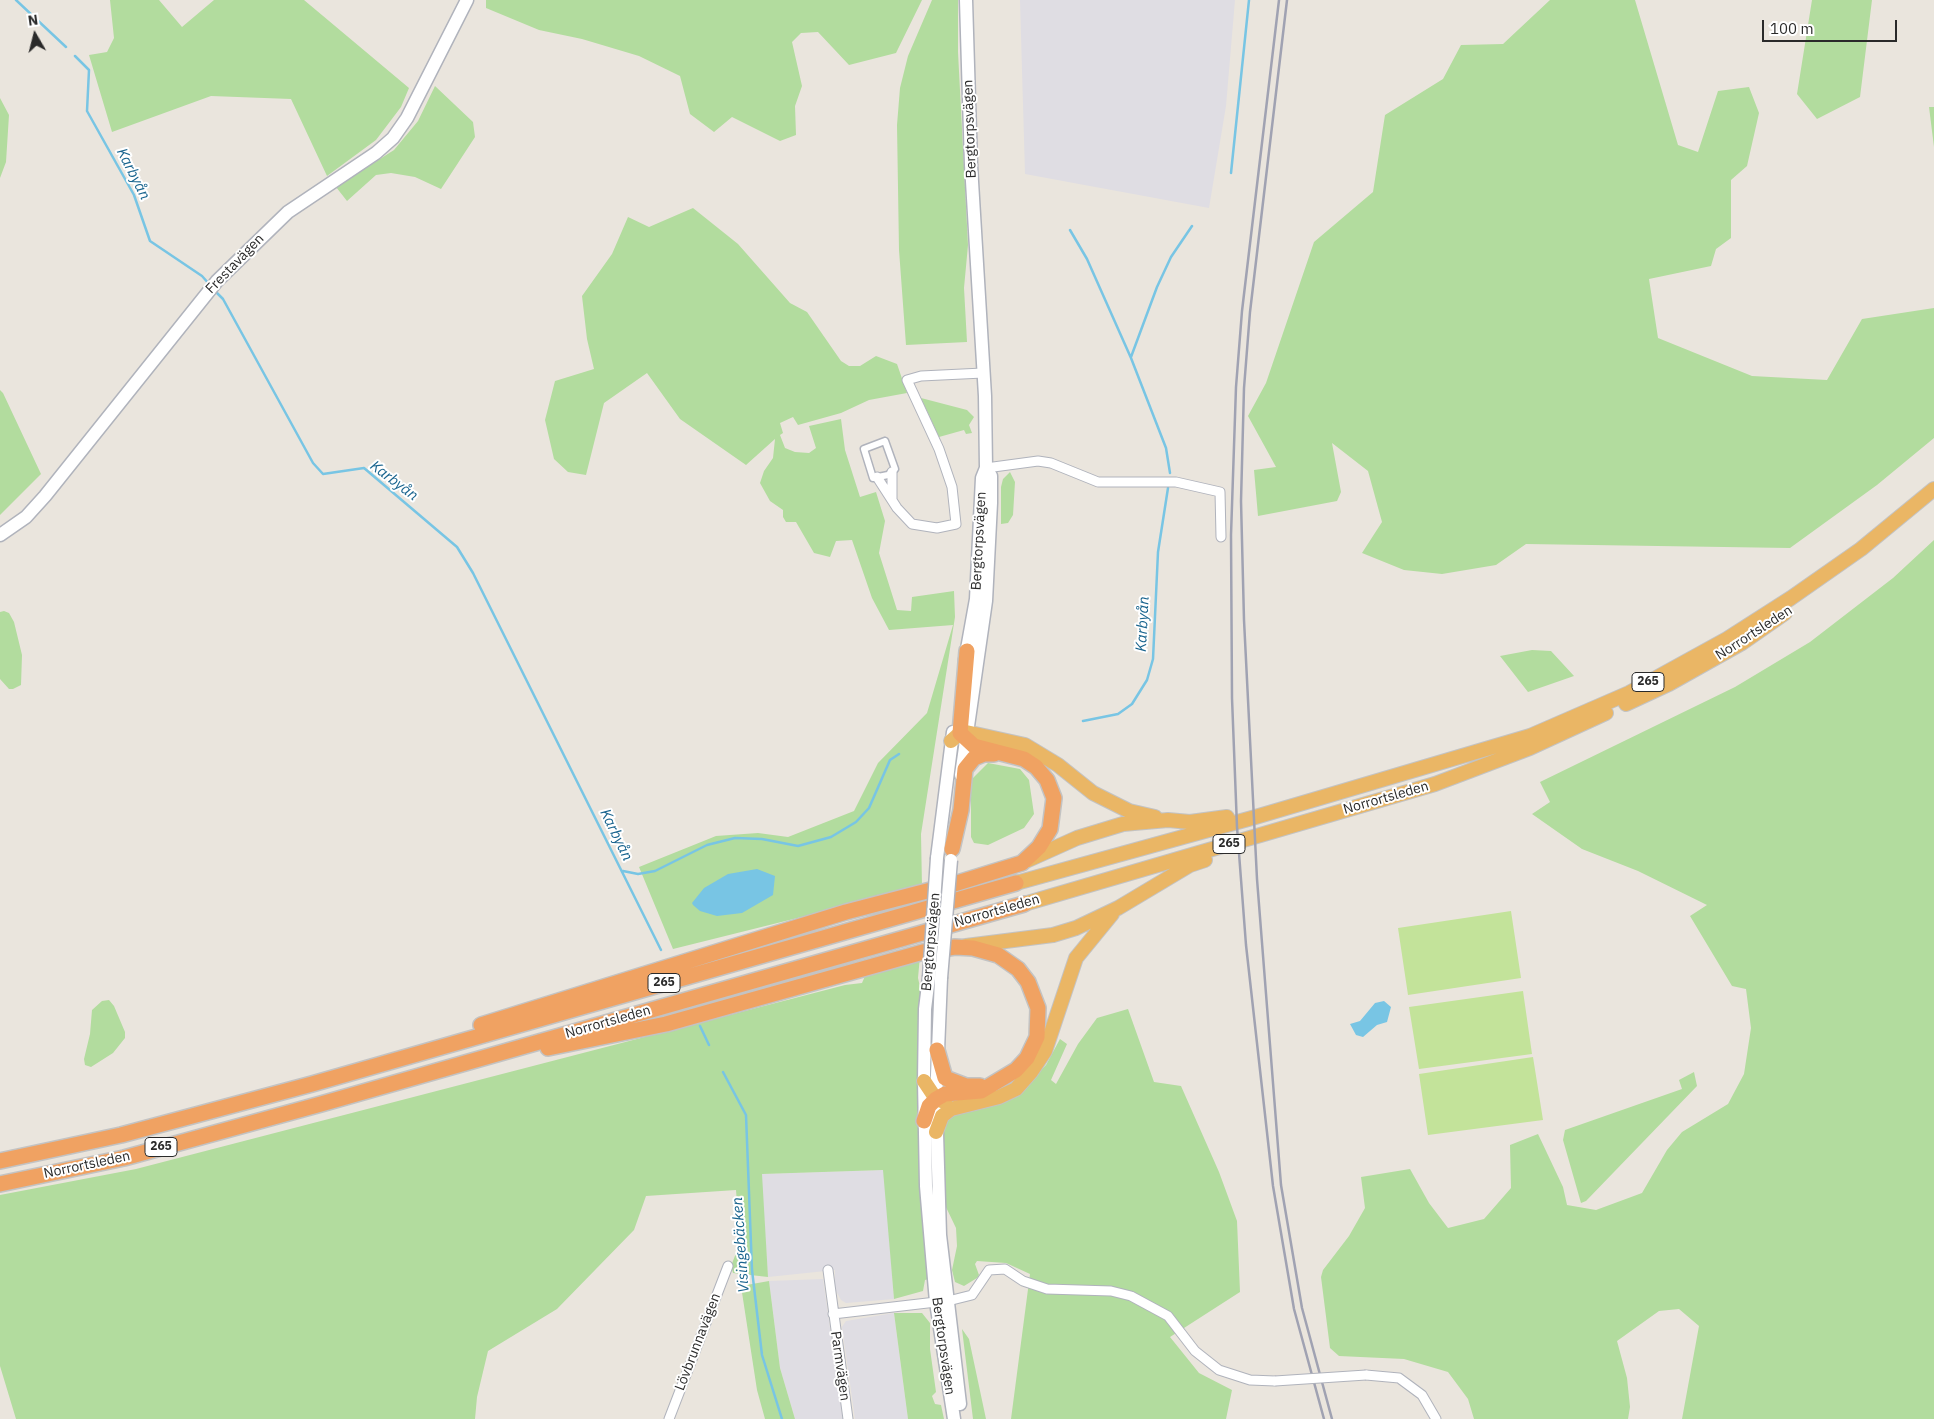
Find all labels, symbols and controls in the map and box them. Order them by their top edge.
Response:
north arrow [10,10,60,60]
scale bar [1764,10,1899,42]
text: N [27,11,39,30]
text: 100 m [1770,19,1814,38]
street label: Bergtorpsvägen [960,79,980,179]
water label: Karbyån [112,145,154,203]
street label: Frestavägen [202,231,268,297]
water label: Karbyån [366,457,422,505]
street label: Bergtorpsvägen [968,491,990,591]
water label: Karbyån [1133,596,1153,652]
street label: Norrortsleden [1713,602,1795,664]
road number: 265 [1632,672,1664,692]
street label: Norrortsleden [1341,778,1431,818]
water label: Karbyån [596,806,636,864]
road number: 265 [1213,834,1245,854]
street label: Norrortsleden [952,891,1042,931]
street label: Bergtorpsvägen [918,892,944,992]
road number: 265 [648,974,680,992]
street label: Norrortsleden [563,1002,653,1042]
road number: 265 [145,1138,177,1156]
street label: Norrortsleden [42,1148,132,1182]
water label: Visingebäcken [729,1197,753,1293]
street label: Lövbrunnavägen [672,1291,724,1393]
street label: Bergtorpsvägen [928,1296,958,1396]
street label: Parmvägen [827,1330,853,1402]

